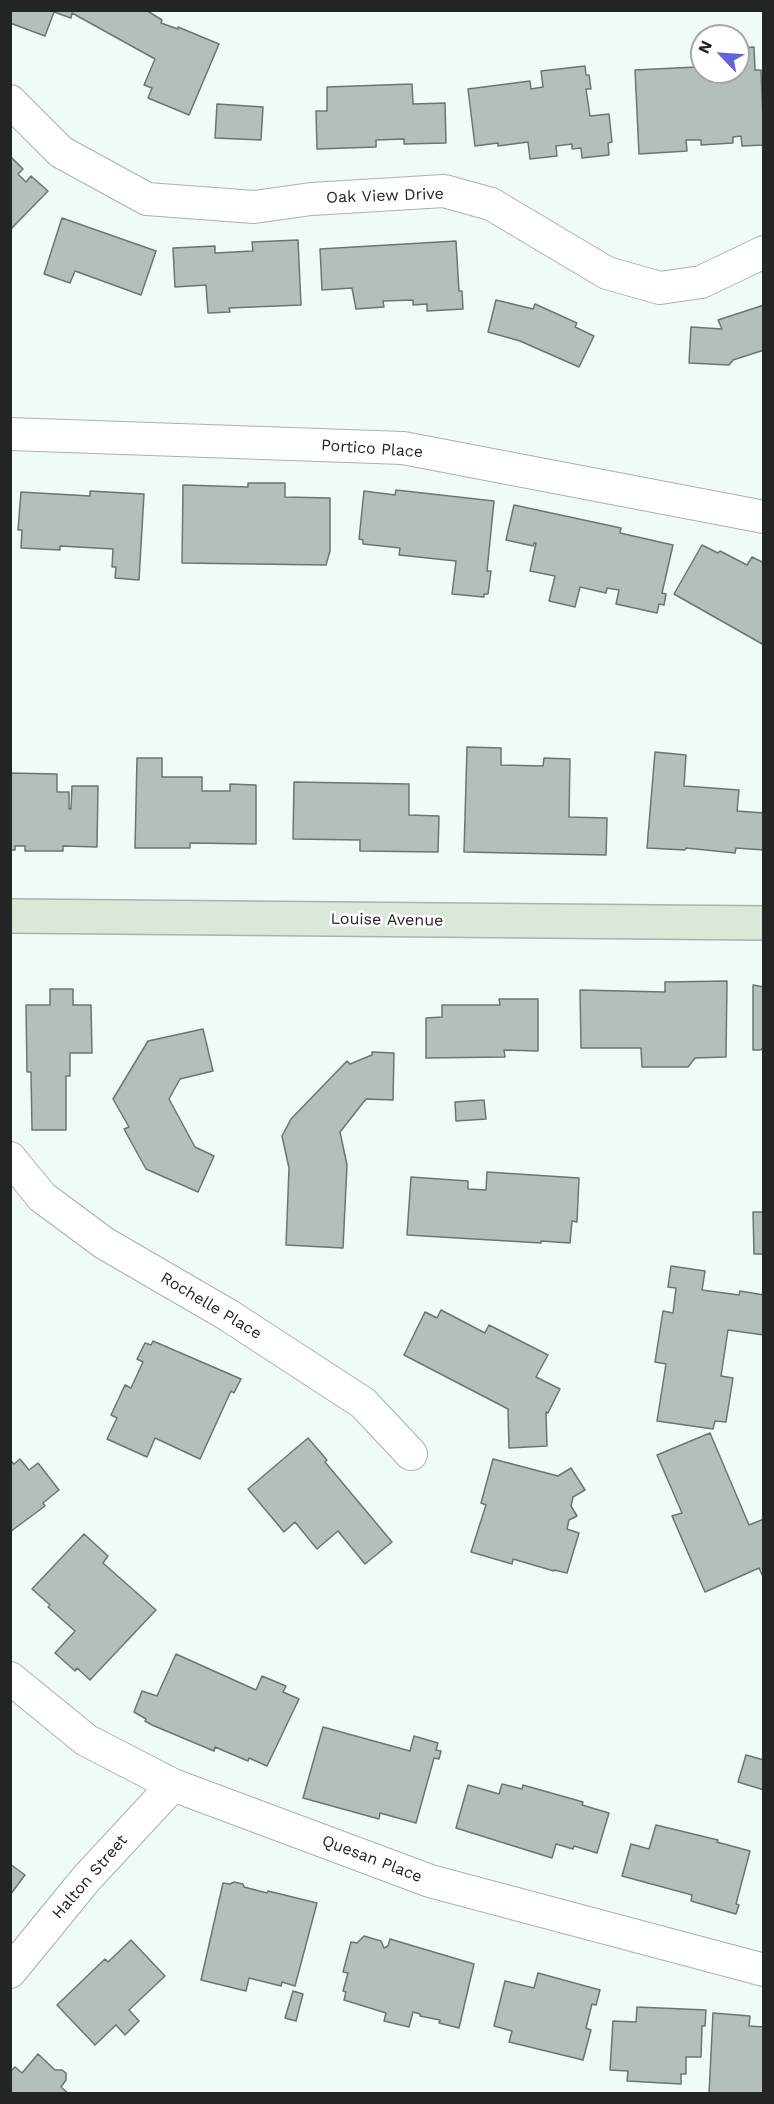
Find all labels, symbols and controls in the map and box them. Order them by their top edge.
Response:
north arrow [690,24,750,84]
text: N [694,38,716,56]
street label: Oak View Drive [326,184,444,208]
street label: Portico Place [320,436,424,462]
street label: Louise Avenue [330,909,444,931]
street label: Rochelle Place [157,1268,265,1344]
street label: Halton Street [48,1831,132,1923]
street label: Quesan Place [319,1831,425,1887]

